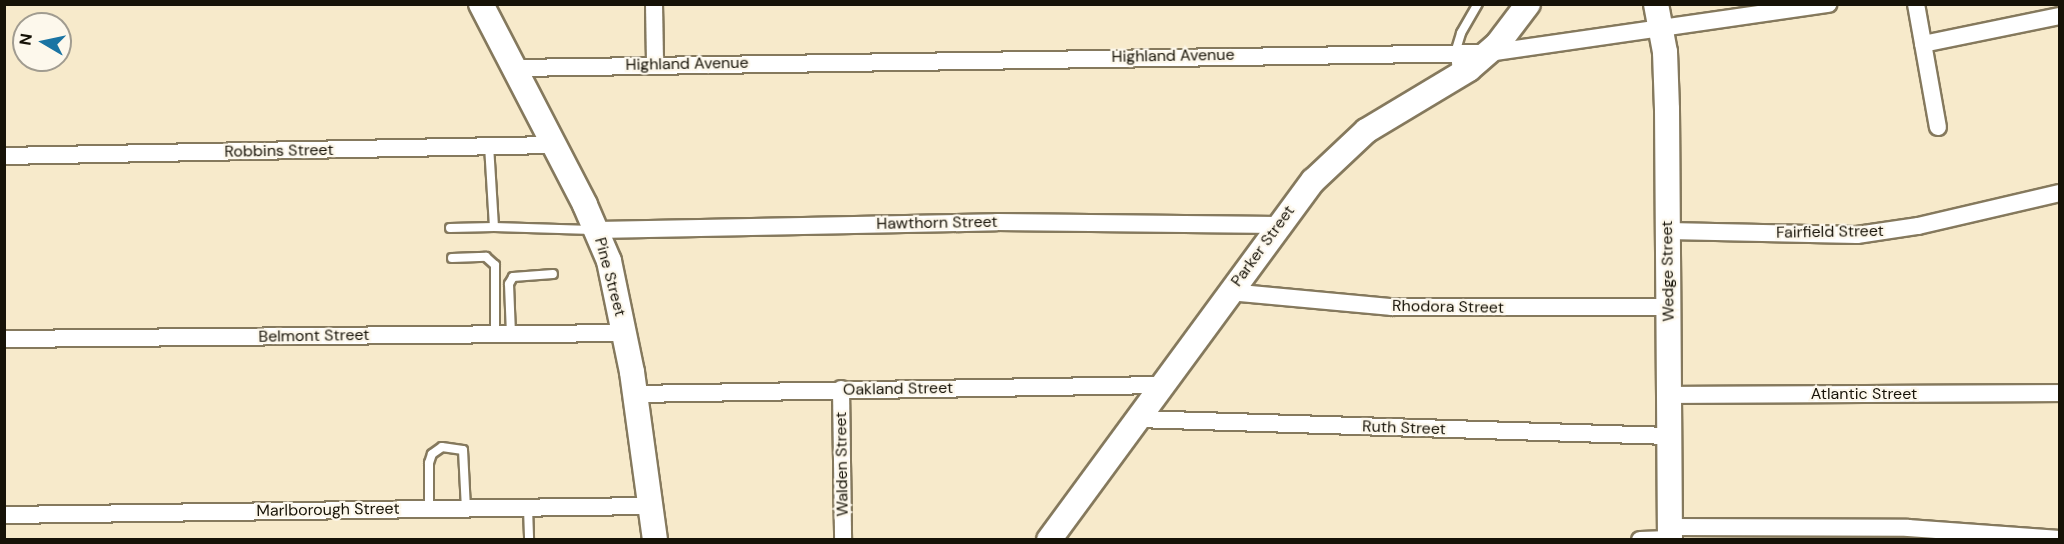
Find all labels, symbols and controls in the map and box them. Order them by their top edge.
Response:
north arrow [12,12,72,72]
text: N [14,32,37,47]
street label: Highland Avenue [1111,45,1235,67]
street label: Highland Avenue [625,53,749,75]
street label: Robbins Street [224,140,334,162]
street label: Parker Street [1227,202,1299,290]
street label: Hawthorn Street [876,212,998,234]
street label: Wedge Street [1658,220,1678,322]
street label: Fairfield Street [1776,221,1884,243]
street label: Pine Street [590,235,630,319]
street label: Rhodora Street [1392,296,1504,318]
street label: Belmont Street [258,325,370,347]
street label: Oakland Street [843,378,953,400]
street label: Atlantic Street [1811,384,1917,404]
street label: Walden Street [831,411,853,517]
street label: Ruth Street [1362,417,1446,439]
street label: Marlborough Street [256,499,400,521]

